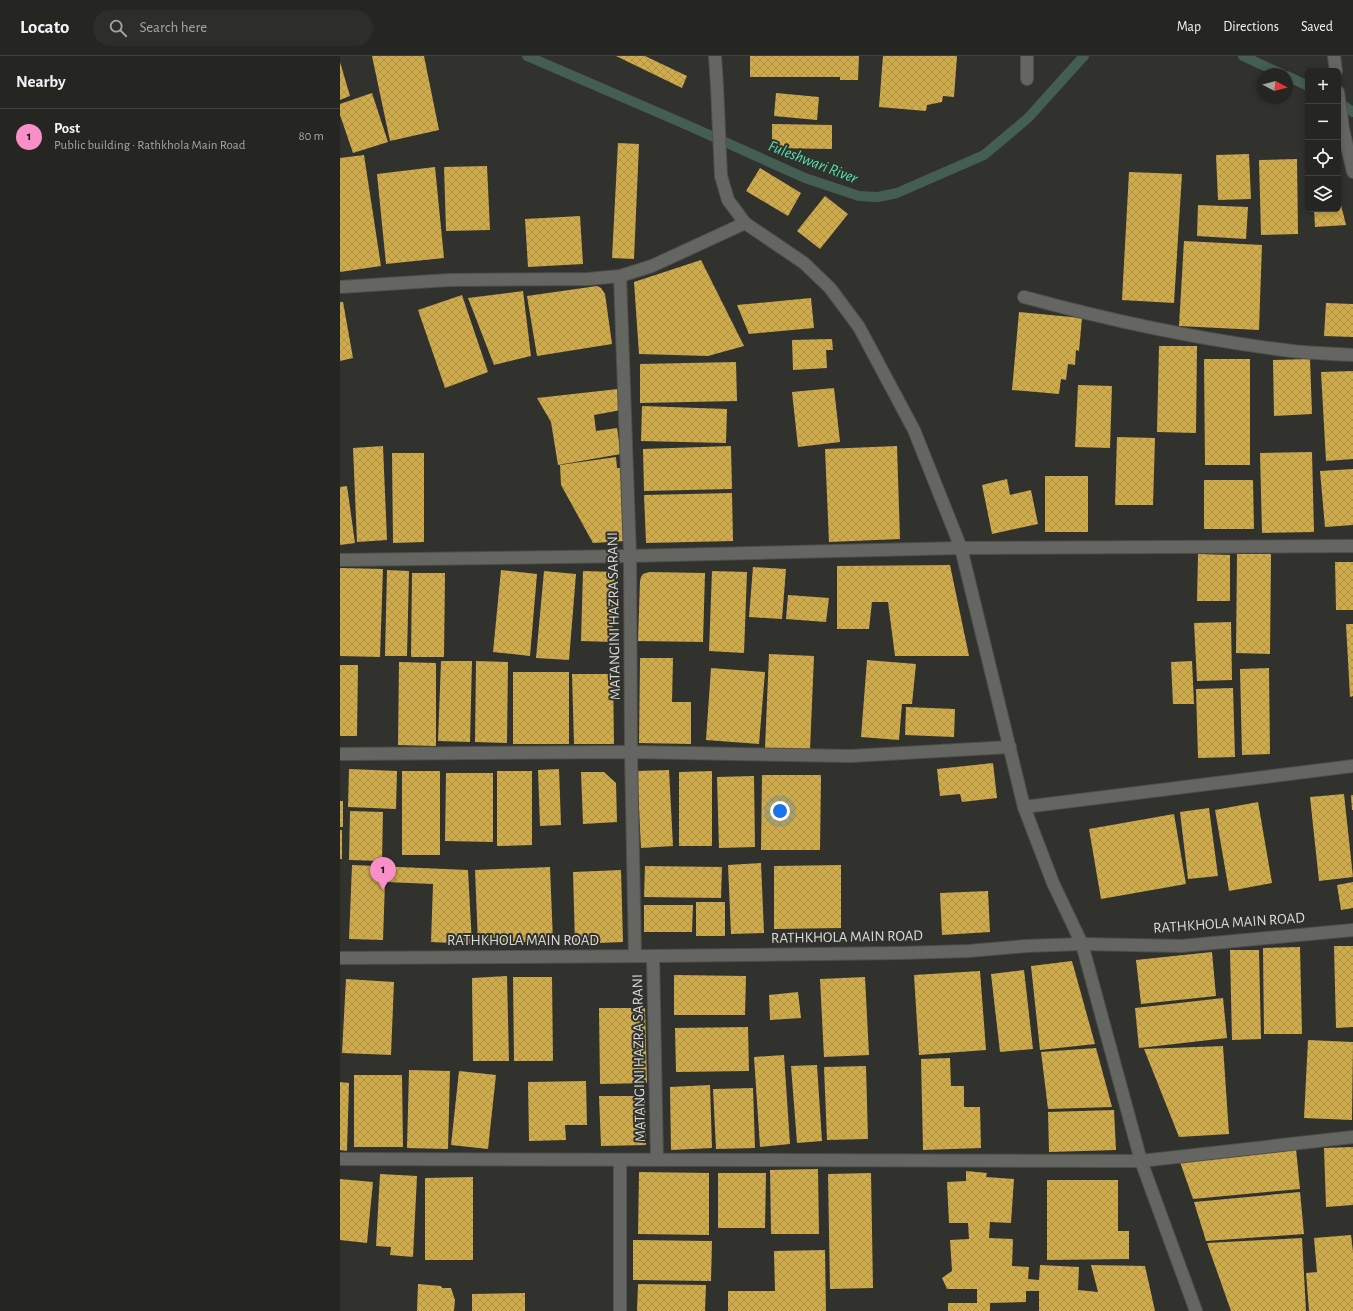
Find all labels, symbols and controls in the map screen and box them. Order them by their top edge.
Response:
search box [93,10,373,46]
icon: search [107,17,129,39]
text: Locato [20,18,69,37]
text: Search here [139,20,207,35]
text: Map [1177,20,1201,34]
text: Directions [1223,20,1279,34]
text: Saved [1301,20,1333,34]
north arrow [1257,68,1293,104]
map controls [1305,68,1341,212]
button: + [1305,68,1341,104]
text: Nearby [16,73,66,90]
button: − [1305,104,1341,140]
text: Post [54,121,80,136]
text: 1 [27,130,31,143]
text: 80 m [298,130,324,143]
water label: Fuleshwari River [766,138,861,187]
text: Public building · Rathkhola Main Road [54,139,246,152]
button: locate [1305,140,1341,176]
button: layers [1305,176,1341,212]
street label: MATANGINI HAZRA SARANI [605,532,623,700]
your location [770,801,790,821]
pin: 1 [370,857,396,890]
street label: RATHKHOLA MAIN ROAD [1153,910,1306,936]
street label: RATHKHOLA MAIN ROAD [771,928,923,946]
street label: RATHKHOLA MAIN ROAD [447,933,599,948]
street label: MATANGINI HAZRA SARANI [630,974,648,1142]

